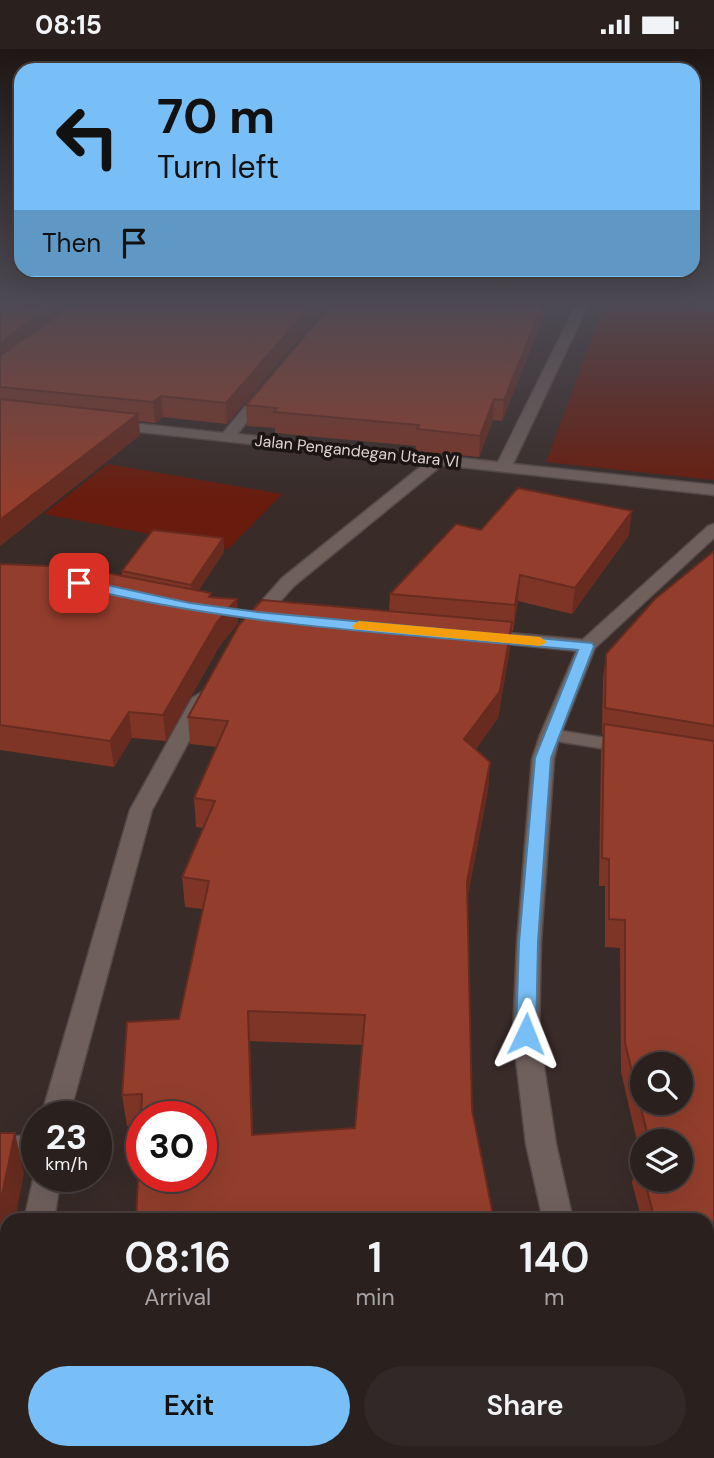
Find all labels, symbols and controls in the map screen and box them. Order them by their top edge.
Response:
text: 08:15 [35,8,102,42]
text: 70 m [157,84,275,148]
icon: left [42,91,133,182]
text: Turn left [157,146,279,188]
icon: arrive [115,224,153,262]
text: Then [42,226,101,260]
street label: Jalan Pengandegan Utara VI [254,430,460,472]
pin [49,553,109,613]
icon: arrive [60,564,98,602]
position arrow [489,997,563,1071]
map controls [630,1052,693,1192]
button: search [630,1052,693,1115]
speed limit sign: 30 [126,1101,217,1192]
text: 23 [46,1114,87,1160]
button: layers [630,1129,693,1192]
text: km/h [45,1152,88,1176]
text: 08:16 [124,1230,231,1285]
text: 1 [368,1230,382,1285]
text: 140 [519,1230,590,1285]
text: Arrival [144,1282,211,1312]
text: min [355,1282,395,1312]
text: m [544,1282,565,1312]
button: Exit [28,1366,350,1446]
button: Share [364,1366,686,1446]

